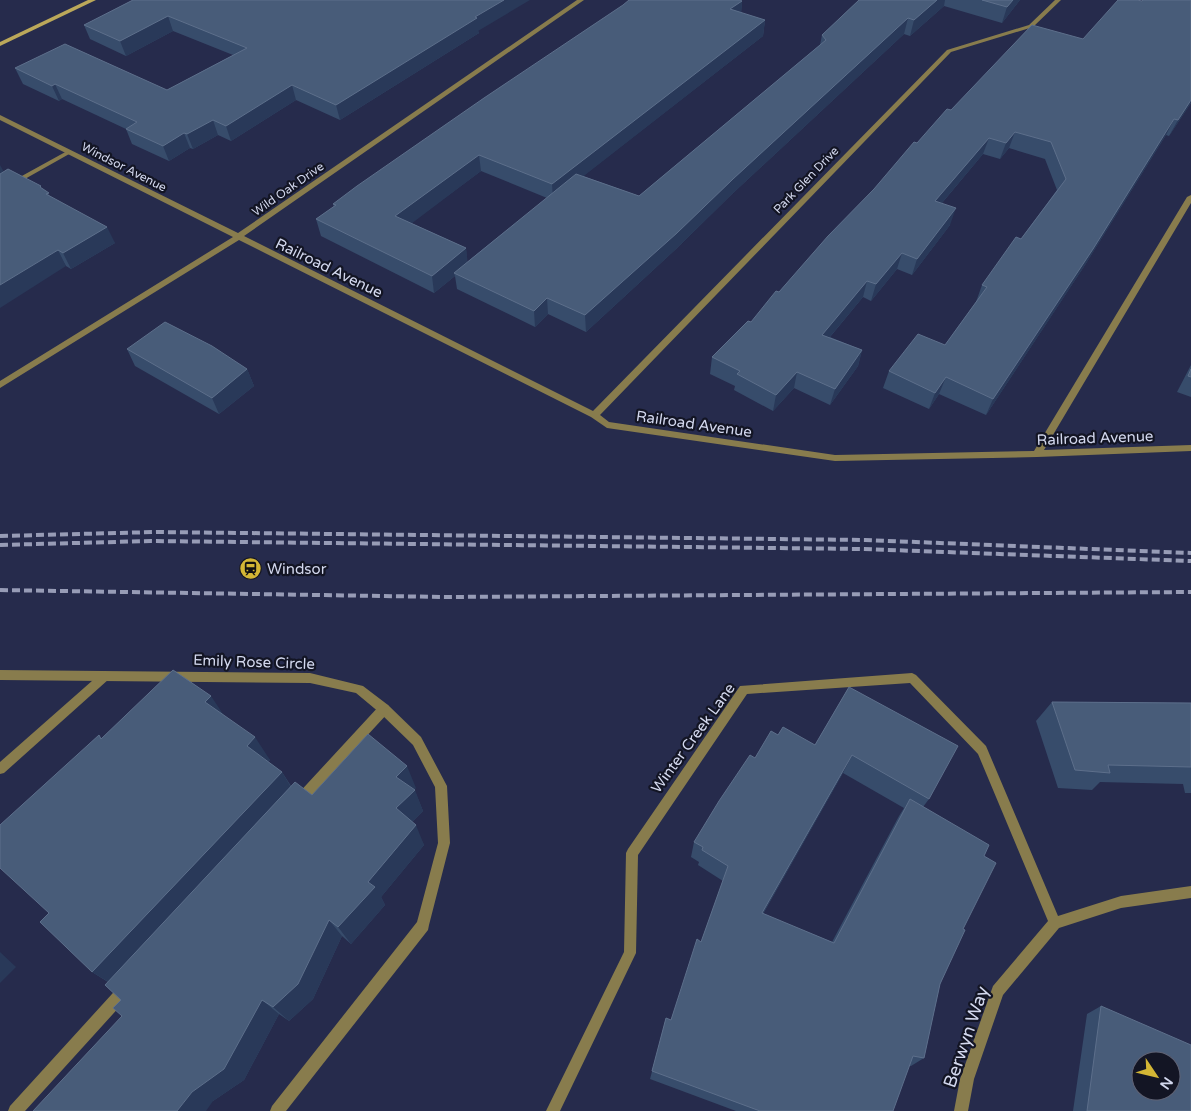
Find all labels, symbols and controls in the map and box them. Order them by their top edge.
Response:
street label: Windsor Avenue [79,140,169,195]
street label: Park Glen Drive [771,143,842,216]
street label: Wild Oak Drive [249,159,327,219]
street label: Railroad Avenue [273,234,385,302]
street label: Railroad Avenue [635,407,753,441]
street label: Railroad Avenue [1036,427,1154,449]
station icon: Windsor [239,557,263,581]
place label: Windsor [267,560,327,578]
street label: Emily Rose Circle [193,651,315,673]
street label: Winter Creek Lane [647,680,739,796]
street label: Berwyn Way [938,983,994,1091]
north arrow [1131,1051,1181,1101]
text: N [1156,1074,1176,1093]

